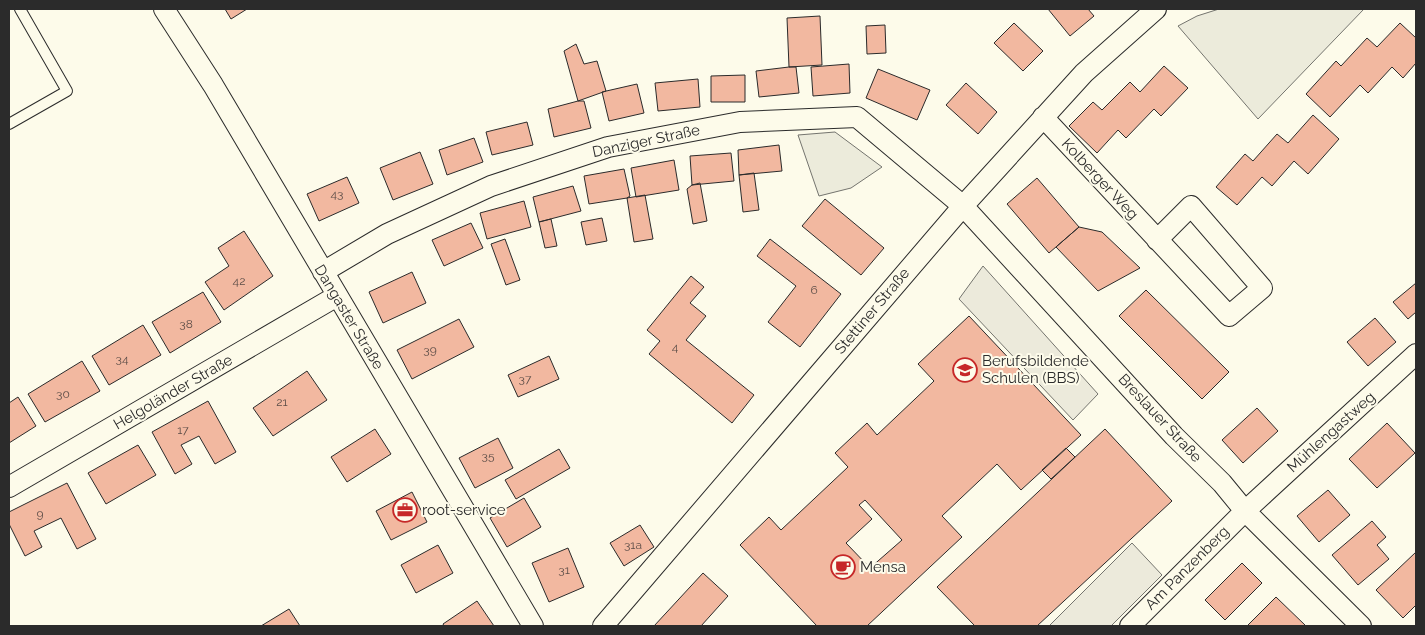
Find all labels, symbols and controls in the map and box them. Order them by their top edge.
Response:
street label: Danziger Straße [591,121,702,161]
street label: Kolberger Weg [1058,135,1142,223]
house number: 43 [331,187,343,201]
street label: Dangaster Straße [311,261,388,373]
street label: Stettiner Straße [831,264,913,358]
house number: 42 [233,274,245,288]
house number: 6 [810,283,818,297]
house number: 38 [179,317,193,331]
house number: 4 [672,340,679,354]
house number: 39 [423,343,437,357]
street label: Helgoländer Straße [110,351,236,433]
house number: 34 [116,352,129,366]
place label: Berufsbildende Schulen (BBS) [982,352,1089,387]
school or university icon: Berufsbildende Schulen (BBS) [952,357,978,383]
street label: Breslauer Straße [1114,370,1206,466]
house number: 37 [519,372,532,386]
house number: 30 [56,387,70,401]
street label: Mühlengastweg [1283,388,1379,476]
house number: 21 [276,395,288,409]
house number: 17 [177,423,189,437]
house number: 35 [482,449,495,463]
office icon: root-service [392,497,418,523]
place label: root-service [422,501,506,519]
house number: 9 [36,507,44,521]
street label: Am Panzenberg [1141,522,1233,614]
house number: 31a [624,538,642,552]
cafe icon: Mensa [830,554,856,580]
place label: Mensa [860,558,906,576]
house number: 31 [558,563,570,577]

